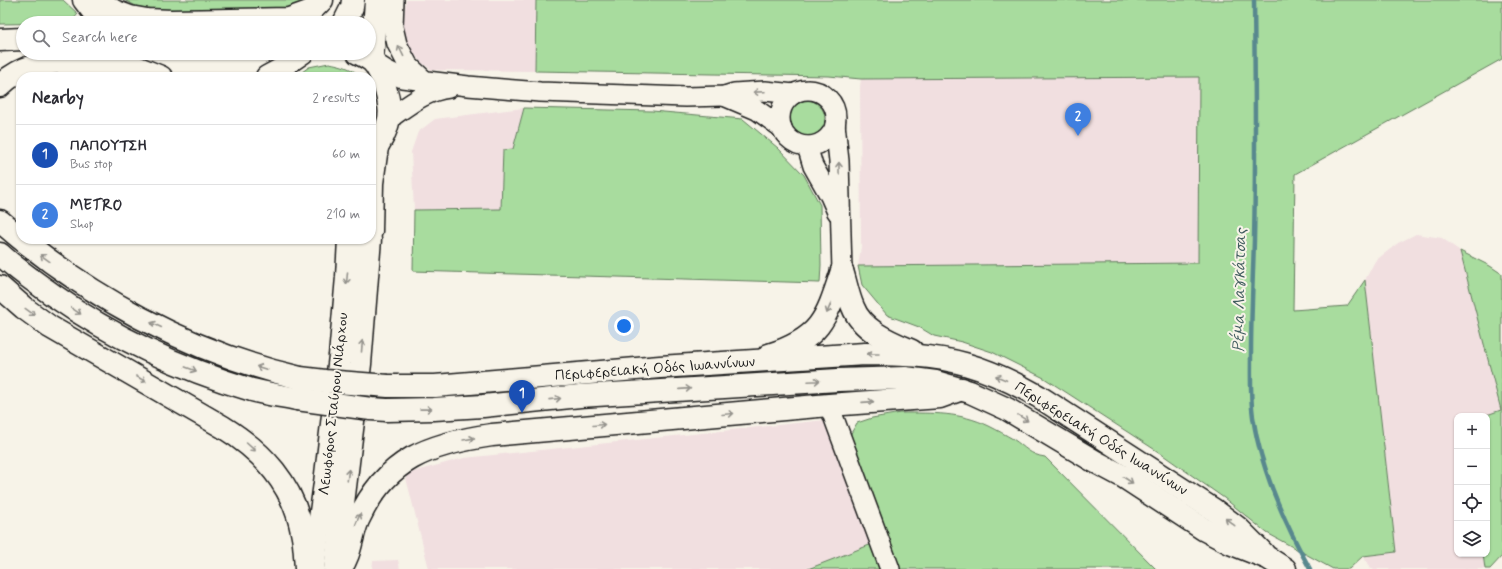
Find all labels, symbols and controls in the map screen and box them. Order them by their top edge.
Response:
search box [16,16,376,60]
icon: search [30,27,52,49]
text: Search here [62,28,138,48]
one-way arrow [396,46,404,58]
text: Nearby [32,87,84,109]
one-way arrow [753,88,766,95]
text: 2 results [313,90,360,107]
pin: 2 [1065,103,1091,136]
text: ΠΑΠΟΥΤΣΗ [70,136,147,156]
text: 1 [42,146,48,163]
text: 60 m [332,146,360,163]
text: Bus stop [70,156,113,173]
one-way arrow [835,162,843,175]
text: METRO [70,196,122,216]
text: 2 [42,206,48,223]
text: 210 m [326,206,360,223]
text: Shop [70,216,94,233]
water label: Ρέμα Λαγκάτσας [1228,227,1252,352]
one-way arrow [40,254,51,262]
one-way arrow [344,271,351,284]
one-way arrow [825,302,832,314]
one-way arrow [70,307,81,315]
one-way arrow [24,308,35,316]
street label: Λεωφόρος Σταύρου Νιάρχου [314,311,354,496]
your location [614,316,634,336]
one-way arrow [150,321,162,328]
one-way arrow [358,340,366,353]
one-way arrow [867,350,880,358]
street label: Περιφερειακή Οδός Ιωαννίνων [554,352,756,386]
one-way arrow [256,364,269,371]
one-way arrow [185,366,197,374]
one-way arrow [996,374,1008,381]
one-way arrow [135,375,147,383]
street label: Περιφερειακή Οδός Ιωαννίνων [1011,377,1192,501]
one-way arrow [807,378,820,385]
pin: 1 [509,380,535,413]
one-way arrow [678,386,691,393]
one-way arrow [548,395,561,402]
one-way arrow [861,399,874,406]
one-way arrow [419,405,432,413]
one-way arrow [721,410,734,418]
map controls [1454,413,1490,557]
button: + [1454,413,1490,449]
one-way arrow [1017,415,1029,423]
one-way arrow [592,421,605,429]
one-way arrow [462,434,475,442]
one-way arrow [246,443,257,452]
button: − [1454,449,1490,485]
one-way arrow [344,469,351,482]
one-way arrow [1122,476,1134,484]
button: locate [1454,485,1490,521]
one-way arrow [355,514,363,526]
one-way arrow [1224,517,1235,526]
button: layers [1454,521,1490,557]

